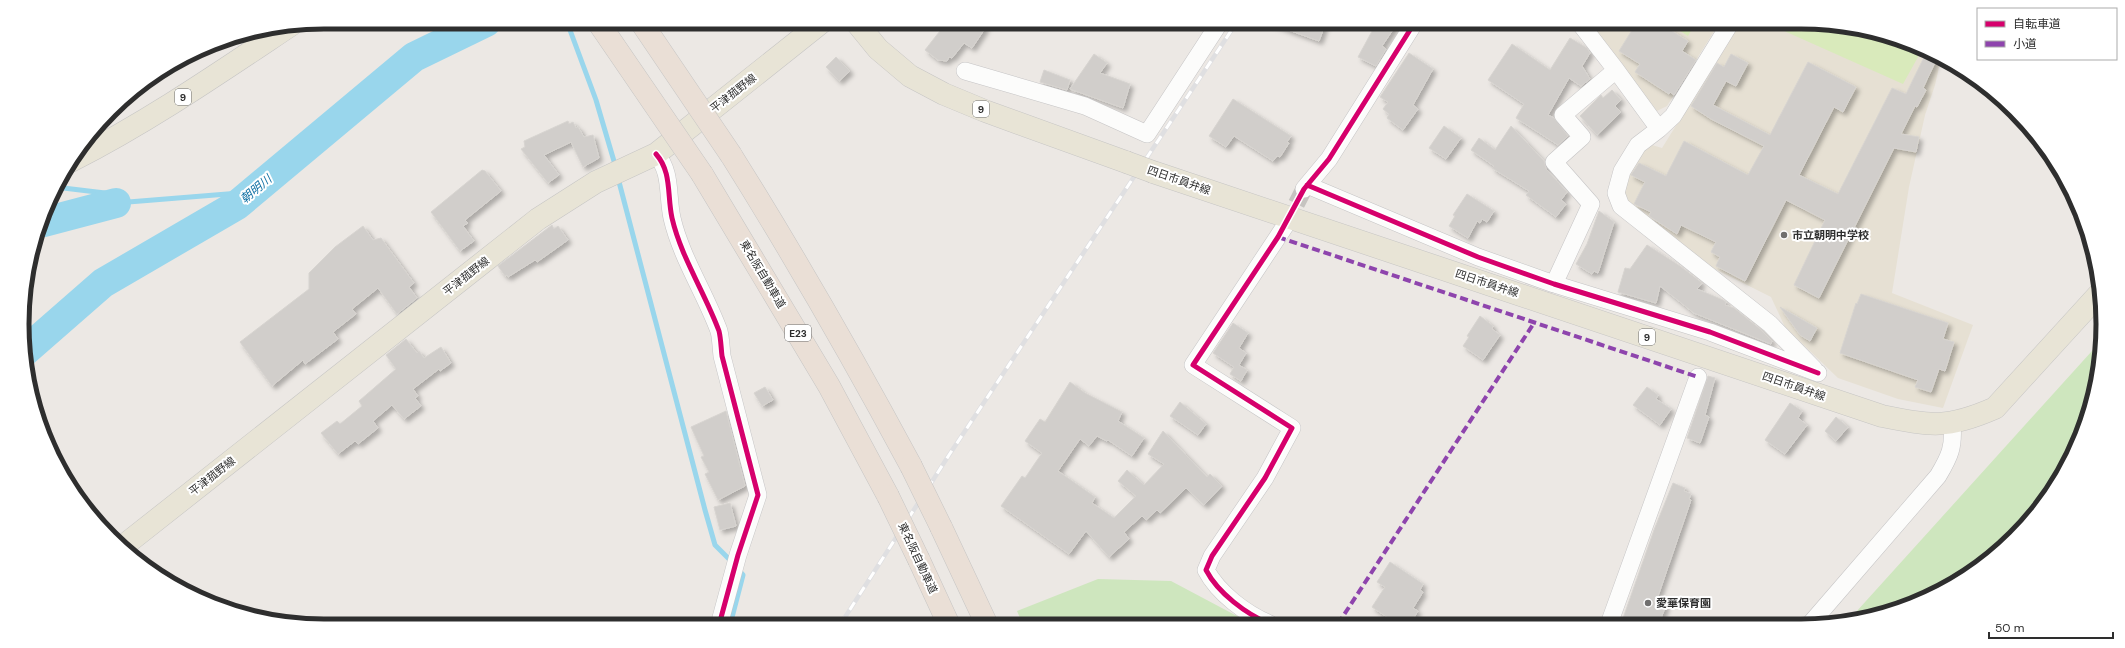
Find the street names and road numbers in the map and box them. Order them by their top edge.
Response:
street label: 平津菰野線 [707,71,759,115]
road number: 9 [175,89,191,105]
road number: 9 [973,101,989,117]
street label: 四日市員弁線 [1146,163,1212,197]
street label: 東名阪自動車道 [737,237,789,311]
street label: 平津菰野線 [440,254,492,298]
street label: 四日市員弁線 [1453,266,1521,300]
road number: E23 [785,325,811,341]
road number: 9 [1639,329,1655,345]
street label: 四日市員弁線 [1761,369,1827,403]
street label: 平津菰野線 [186,454,238,498]
street label: 東名阪自動車道 [895,520,941,596]

